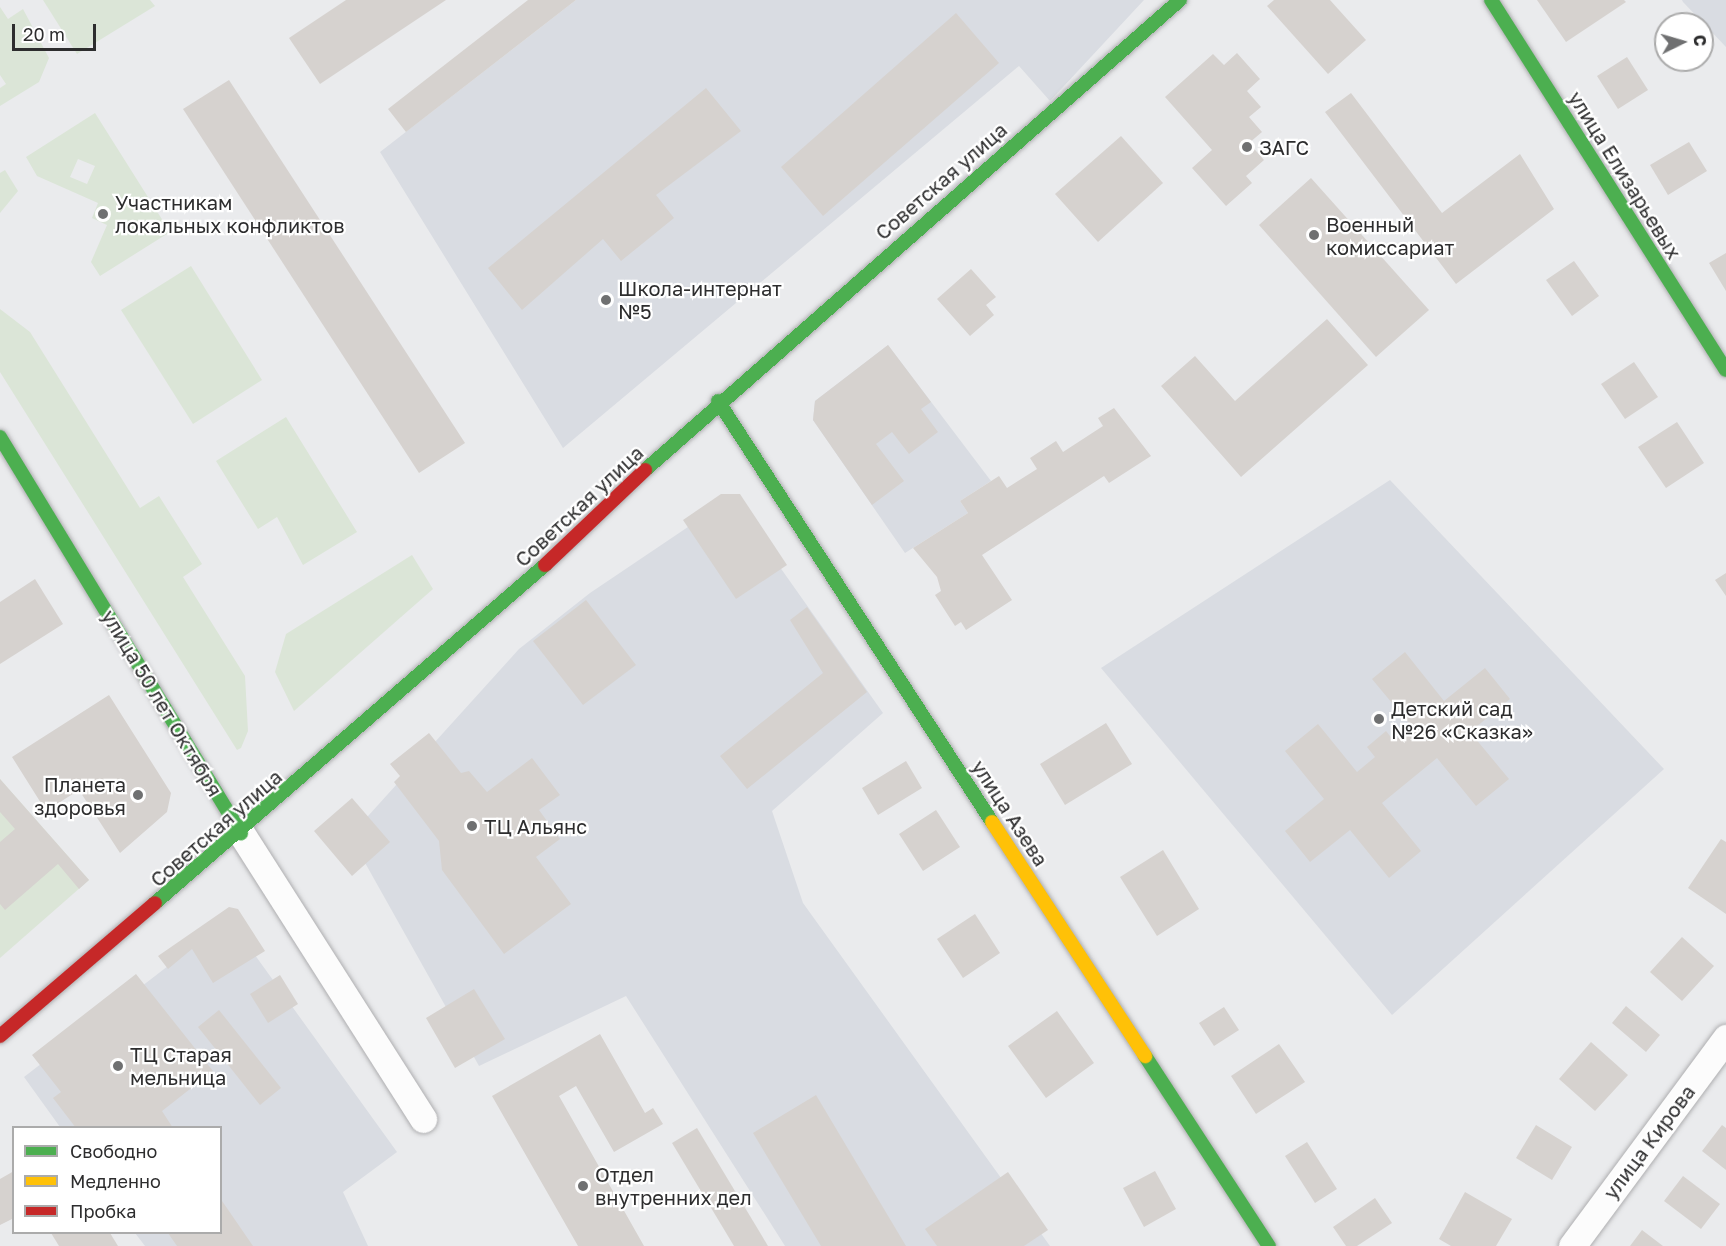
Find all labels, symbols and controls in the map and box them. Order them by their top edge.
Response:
scale bar [15,12,99,50]
north arrow [1654,12,1714,72]
text: 20 m [23,23,65,45]
text: С [1689,34,1710,47]
street label: улица Елизарьевых [1564,87,1686,263]
street label: Советская улица [870,117,1012,245]
place label: ЗАГС [1259,135,1309,159]
marker: ЗАГС [1240,140,1254,154]
place label: Участникам локальных конфликтов [115,190,344,237]
marker: Участникам локальных конфликтов [96,207,110,221]
place label: Военный комиссариат [1326,212,1454,259]
marker: Военный комиссариат [1307,228,1321,242]
place label: Школа-интернат №5 [618,276,782,323]
marker: Школа-интернат №5 [599,293,613,307]
street label: Советская улица [510,440,648,572]
street label: улица 50 лет Октября [97,605,227,801]
place label: Детский сад №26 «Сказка» [1391,696,1533,743]
marker: Детский сад №26 «Сказка» [1372,712,1386,726]
street label: улица Азева [967,756,1053,870]
street label: Советская улица [145,764,287,892]
place label: Планета здоровья [34,772,126,819]
marker: Планета здоровья [131,788,145,802]
place label: ТЦ Альянс [484,814,587,838]
marker: ТЦ Альянс [465,819,479,833]
place label: ТЦ Старая мельница [130,1042,232,1089]
marker: ТЦ Старая мельница [111,1059,125,1073]
street label: улица Кирова [1598,1080,1700,1204]
legend [12,1126,222,1234]
text: Свободно [70,1140,157,1162]
place label: Отдел внутренних дел [595,1162,752,1209]
text: Медленно [70,1170,161,1192]
marker: Отдел внутренних дел [576,1179,590,1193]
text: Пробка [70,1200,136,1222]

